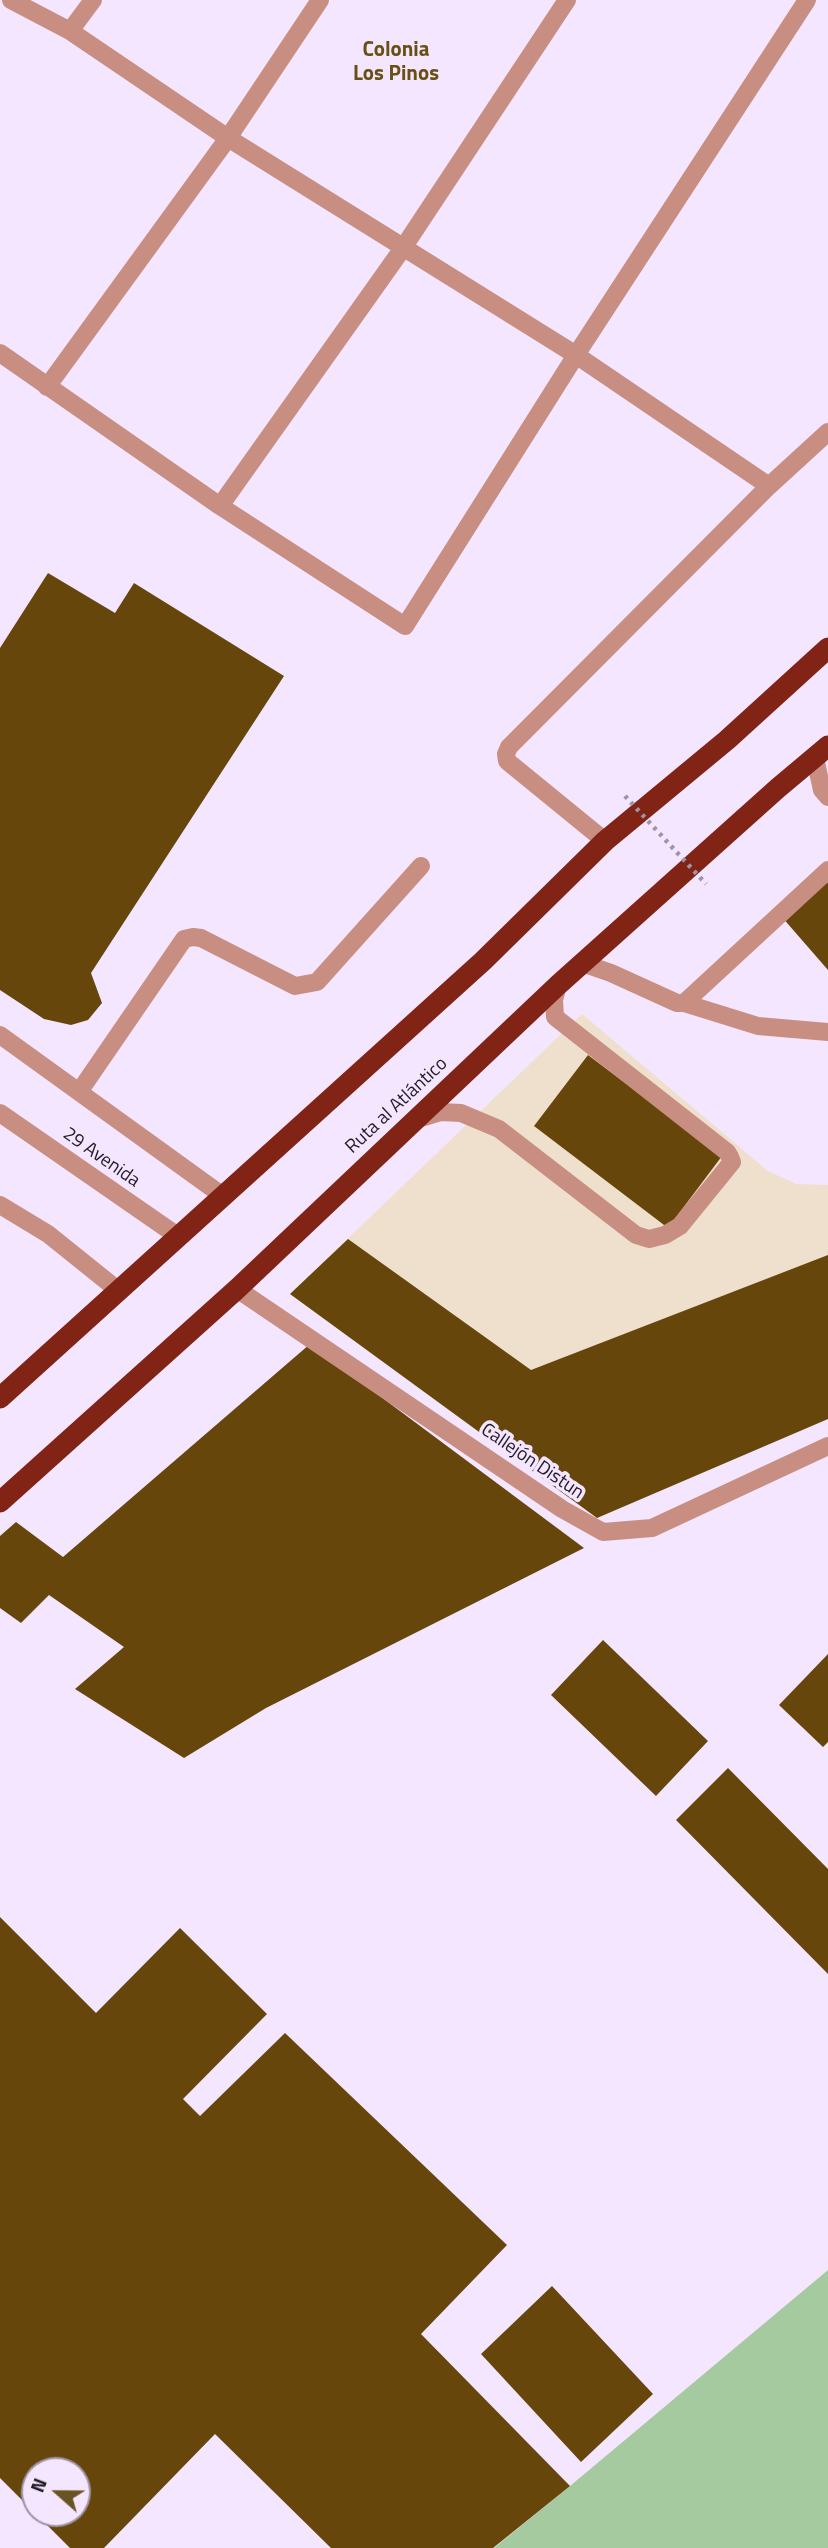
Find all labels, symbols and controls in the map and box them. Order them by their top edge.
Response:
district label: Colonia Los Pinos [353,38,439,88]
street label: Ruta al Atlántico [341,1053,453,1159]
street label: 29 Avenida [58,1123,144,1193]
street label: Callejón Distun [476,1419,588,1505]
north arrow [21,2457,91,2527]
text: N [22,2474,54,2496]

